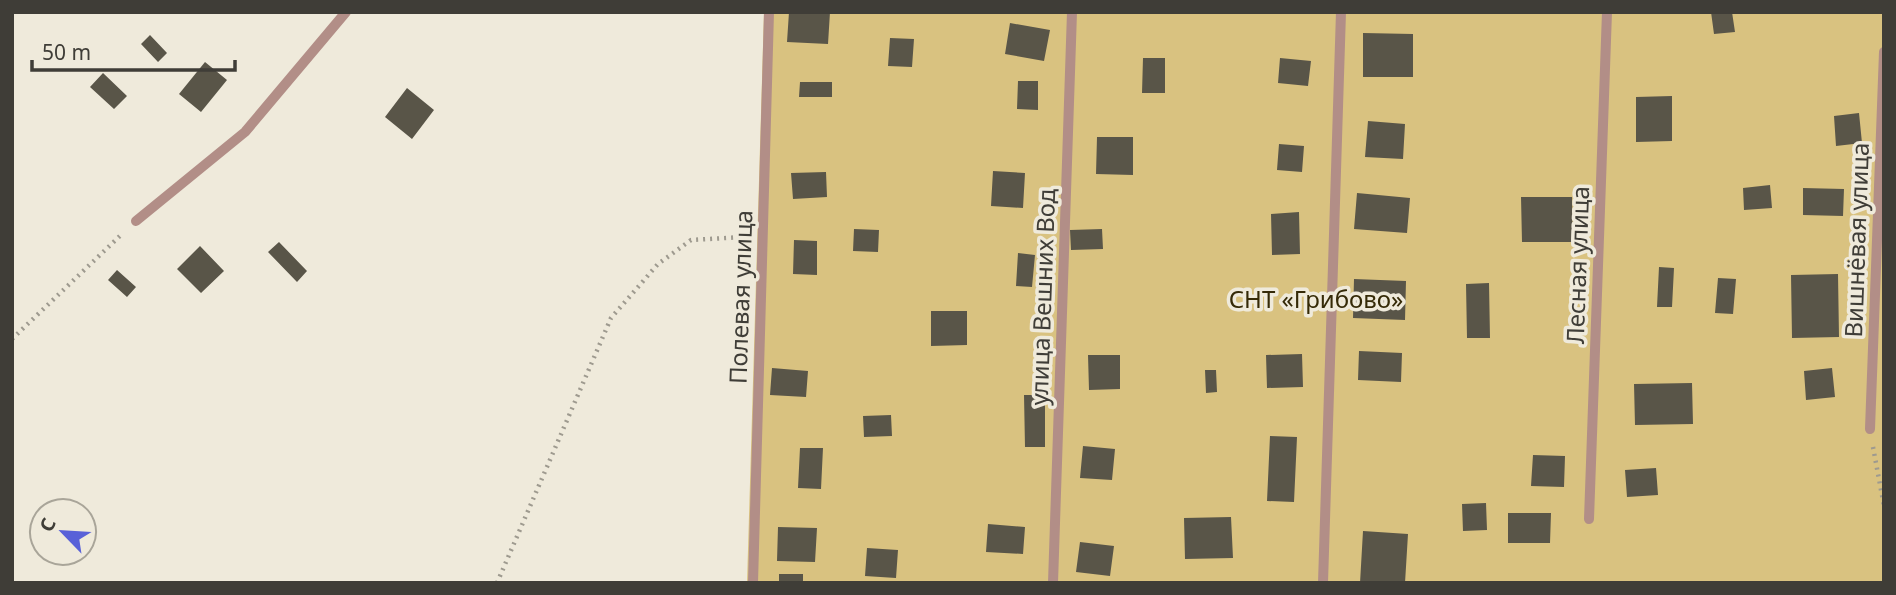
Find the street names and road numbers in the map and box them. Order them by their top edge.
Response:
street label: Вишнёвая улица [1836,142,1876,338]
street label: Лесная улица [1558,185,1596,345]
street label: улица Вешних Вод [1022,188,1062,406]
street label: Полевая улица [720,209,760,385]

